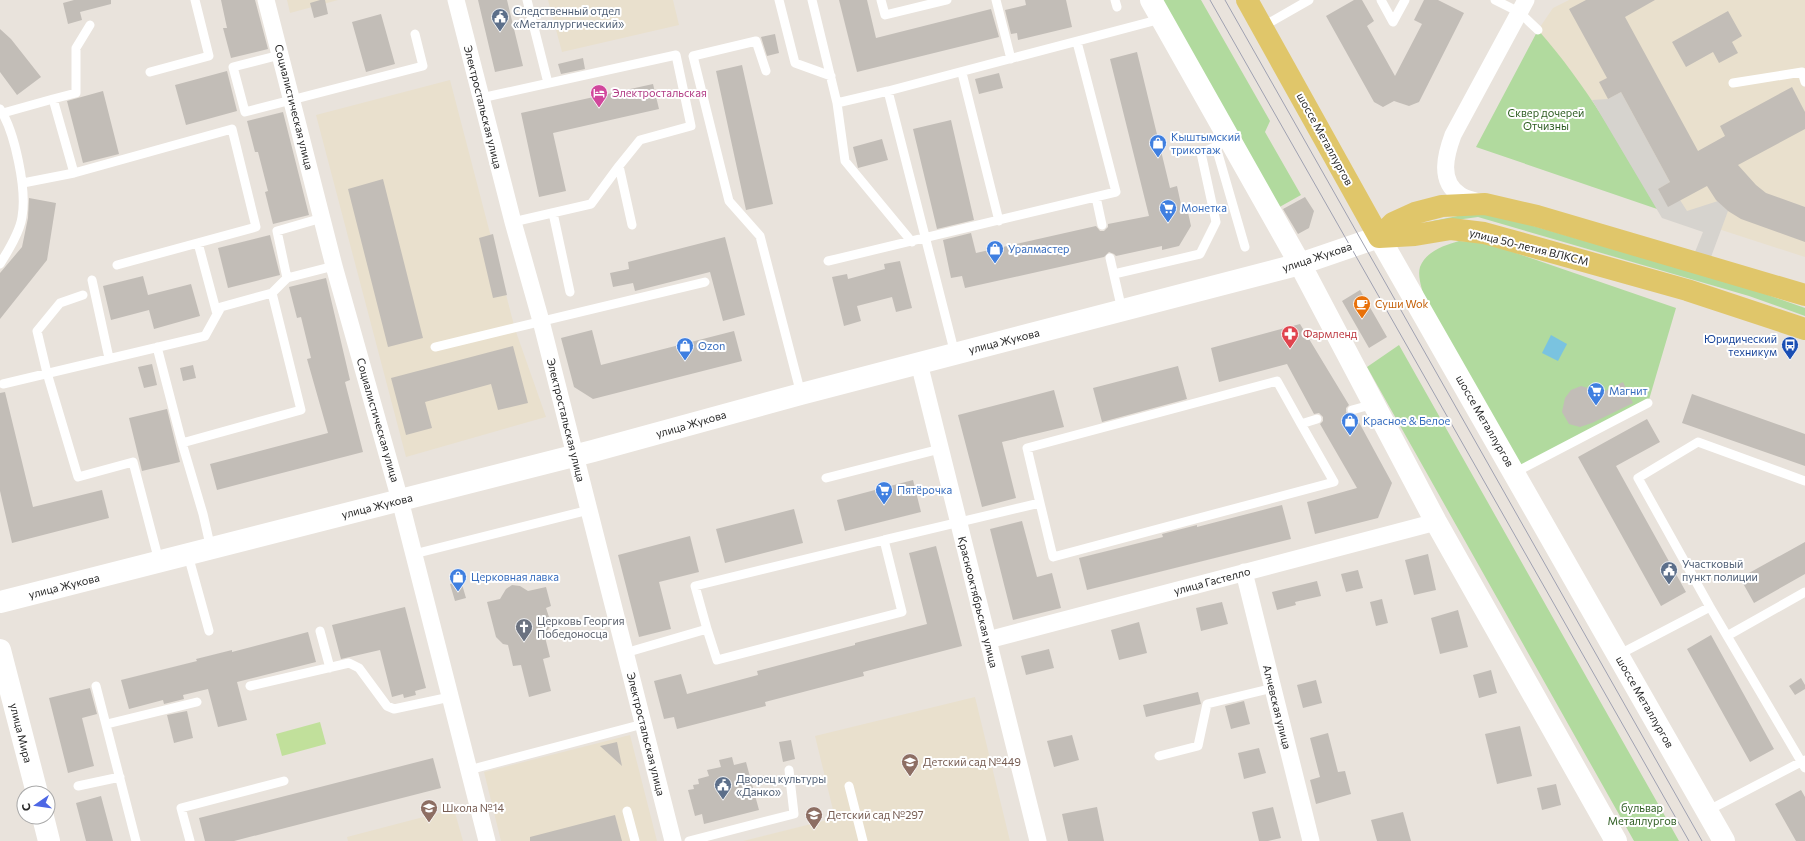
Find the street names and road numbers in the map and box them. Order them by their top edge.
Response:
street label: Социалистическая улица [273,43,316,171]
street label: Электростальская улица [462,44,505,170]
street label: шоссе Металлургов [1295,90,1356,187]
street label: улица 50-летия ВЛКСМ [1468,225,1590,268]
street label: улица Жукова [1280,239,1353,274]
street label: улица Жукова [967,325,1041,356]
street label: Социалистическая улица [354,356,402,484]
street label: Электростальская улица [545,357,588,483]
street label: шоссе Металлургов [1454,373,1517,469]
street label: улица Жукова [654,407,728,440]
street label: улица Жукова [340,490,414,521]
street label: Краснооктябрьская улица [956,535,1001,669]
street label: улица Гастелло [1172,564,1252,597]
street label: улица Жукова [27,570,101,601]
street label: шоссе Металлургов [1614,654,1677,750]
street label: Алчевская улица [1261,663,1294,750]
street label: Электростальская улица [625,671,668,797]
street label: улица Мира [8,702,35,764]

